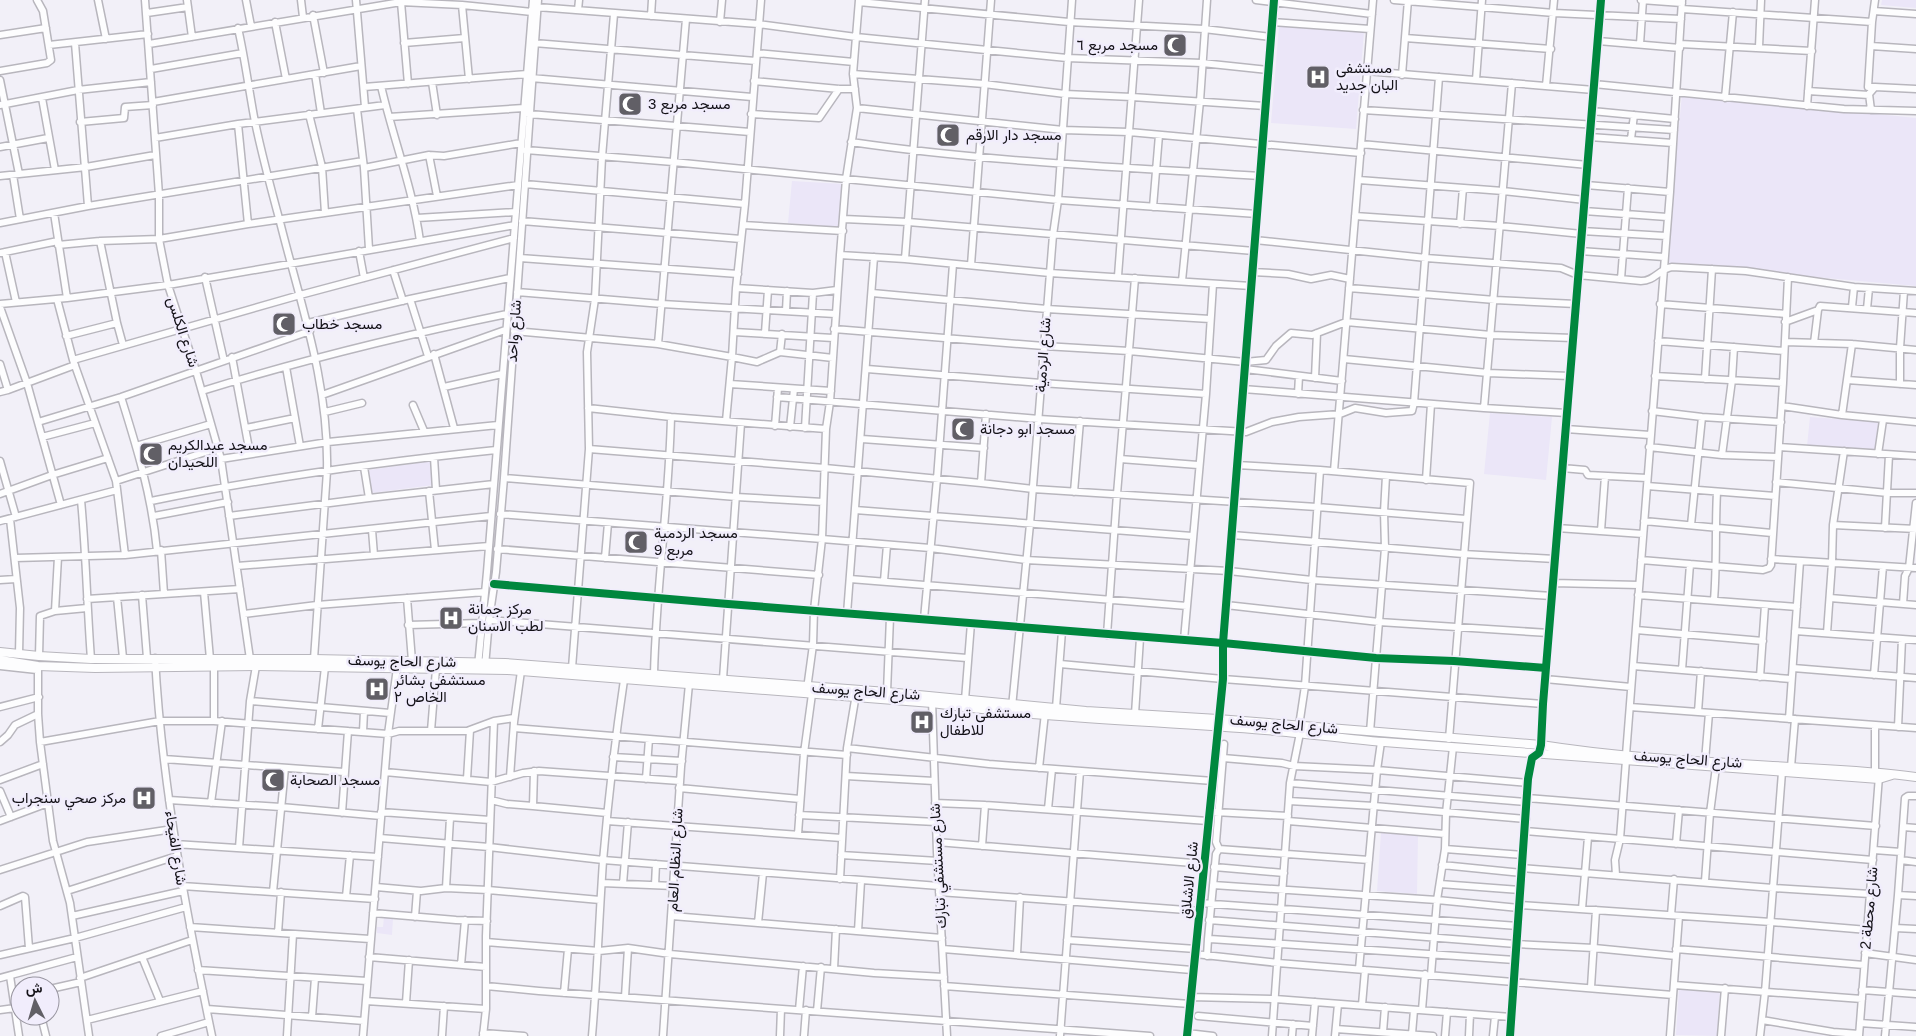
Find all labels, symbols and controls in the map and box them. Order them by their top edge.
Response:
mosque icon: مسجد مربع ٦ [1162,32,1188,58]
place label: مسجد مربع ٦ [1077,36,1158,56]
place label: مستشفى البان جديد [1336,59,1398,94]
hospital icon: مستشفى البان جديد [1305,64,1331,90]
mosque icon: مسجد مربع 3 [617,91,643,117]
place label: مسجد مربع 3 [648,95,730,115]
mosque icon: مسجد دار الارقم [935,122,961,148]
place label: مسجد دار الارقم [966,126,1061,145]
street label: شارع الكلس [161,294,203,370]
street label: شارع واحد [503,299,527,363]
mosque icon: مسجد خطاب [271,311,297,337]
place label: مسجد خطاب [302,315,382,333]
street label: شارع الردمية [1031,317,1057,393]
mosque icon: مسجد ابو دجانة [950,416,976,442]
place label: مسجد ابو دجانة [980,420,1075,438]
place label: مسجد عبدالكريم اللحيدان [168,436,267,471]
mosque icon: مسجد عبدالكريم اللحيدان [138,441,164,467]
place label: مسجد الردمية مربع 9 [654,524,738,561]
mosque icon: مسجد الردمية مربع 9 [623,529,649,555]
place label: مركز جمانة لطب الاسنان [468,600,544,635]
hospital icon: مركز جمانة لطب الاسنان [438,605,464,631]
street label: شارع الحاج يوسف [348,651,457,673]
place label: مستشفى بشائر الخاص ٢ [393,671,485,707]
hospital icon: مستشفى بشائر الخاص ٢ [364,676,390,702]
street label: شارع الحاج يوسف [811,678,921,706]
place label: مستشفى تبارك للاطفال [940,704,1031,739]
hospital icon: مستشفى تبارك للاطفال [909,709,935,735]
street label: شارع الحاج يوسف [1229,710,1339,740]
street label: شارع الحاج يوسف [1633,746,1743,774]
mosque icon: مسجد الصحابة [260,767,286,793]
place label: مسجد الصحابة [290,771,380,789]
hospital icon: مركز صحي سنجراب [131,785,157,811]
place label: مركز صحي سنجراب [12,789,126,811]
street label: شارع مستشفي تبارك [926,803,954,929]
street label: شارع النظام العام [663,808,689,912]
street label: شارع الفيحاء [159,809,191,887]
street label: شارع الاشلاق [1176,840,1204,920]
street label: شارع محطة 2 [1856,866,1884,950]
north arrow [10,976,60,1026]
text: ش [25,979,43,998]

